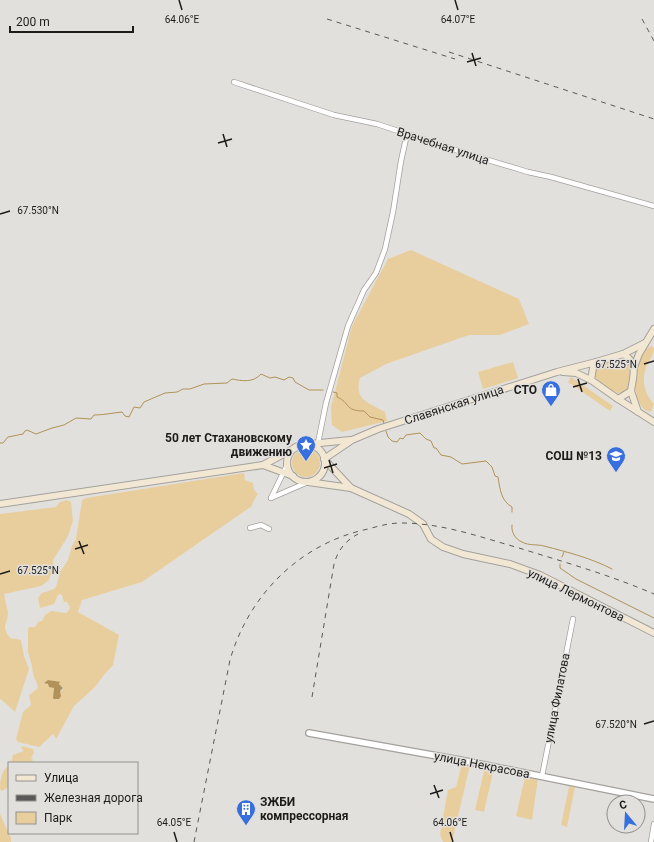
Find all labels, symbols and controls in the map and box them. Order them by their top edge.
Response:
scale bar [10,8,133,34]
text: 64.06°E [165,14,200,25]
text: 64.07°E [441,14,476,25]
text: 200 m [16,15,50,29]
street label: Врачебная улица [395,124,491,168]
text: 67.530°N [17,205,59,216]
text: 67.525°N [595,359,637,370]
shop icon: СТО [540,379,562,407]
street label: Славянская улица [403,382,505,428]
place label: СТО [514,383,537,397]
place label: 50 лет Стахановскому движению [165,431,293,459]
place icon: 50 лет Стахановскому движению [295,434,317,462]
school or university icon: СОШ №13 [605,445,627,473]
place label: СОШ №13 [545,449,602,463]
text: 67.525°N [17,565,59,576]
street label: улица Лермонтова [525,565,627,625]
street label: улица Филатова [541,652,573,744]
text: 67.520°N [595,719,637,730]
street label: улица Некрасова [433,749,531,781]
legend [8,762,138,834]
text: Улица [44,771,79,785]
text: Железная дорога [44,791,143,805]
north arrow [606,794,646,834]
place label: ЗЖБИ компрессорная [260,795,348,823]
building icon: ЗЖБИ компрессорная [235,798,257,826]
text: С [618,798,628,812]
text: Парк [44,811,73,825]
text: 64.05°E [157,817,192,828]
text: 64.06°E [433,817,468,828]

